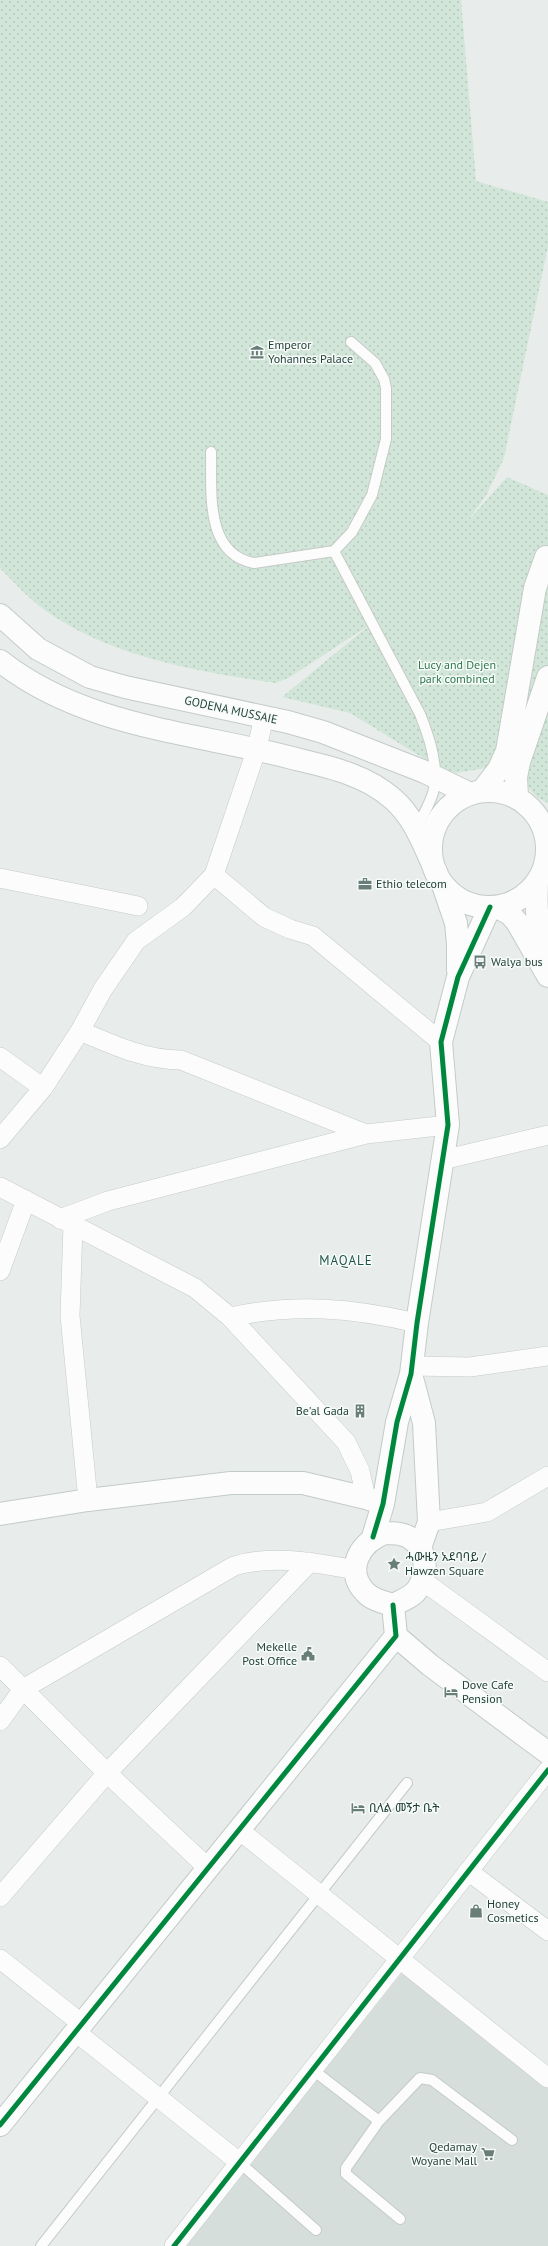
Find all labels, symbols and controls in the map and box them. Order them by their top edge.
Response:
place label: Emperor Yohannes Palace [268,337,353,366]
museum icon: Emperor Yohannes Palace [249,344,265,360]
park label: Lucy and Dejen park combined [418,657,496,686]
street label: GODENA MUSSAIE [183,692,279,727]
office icon: Ethio telecom [357,876,373,892]
place label: Ethio telecom [376,876,447,891]
bus stop icon: Walya bus [472,954,488,970]
place label: Walya bus [491,954,543,969]
district label: MAQALE [319,1252,373,1269]
place label: Be'al Gada [296,1403,349,1418]
building icon: Be'al Gada [352,1403,368,1419]
place label: ሓውዜን አደባባይ / Hawzen Square [405,1549,487,1578]
place icon: ሓውዜን አደባባይ / Hawzen Square [386,1556,402,1572]
place label: Mekelle Post Office [242,1639,297,1668]
public building icon: Mekelle Post Office [300,1646,316,1662]
place label: Dove Cafe Pension [462,1677,513,1706]
hotel icon: Dove Cafe Pension [443,1684,459,1700]
hotel icon: ቢላል መኝታ ቤት [350,1800,366,1816]
place label: ቢላል መኝታ ቤት [369,1800,440,1815]
place label: Honey Cosmetics [487,1896,539,1925]
shop icon: Honey Cosmetics [468,1903,484,1919]
place label: Qedamay Woyane Mall [411,2139,477,2168]
supermarket icon: Qedamay Woyane Mall [480,2146,496,2162]

